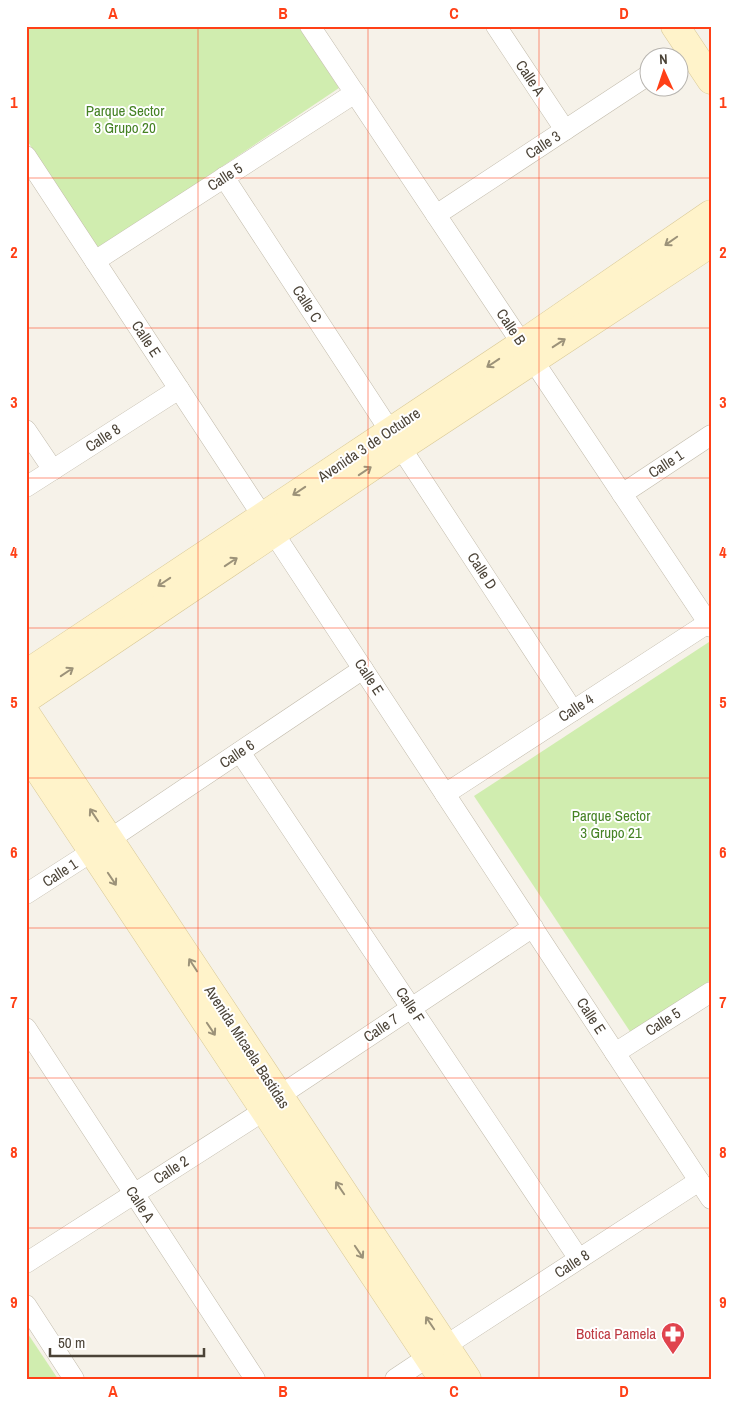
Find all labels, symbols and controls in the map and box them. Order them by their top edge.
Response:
text: A [108,2,118,24]
text: B [278,2,288,24]
text: C [449,2,459,24]
text: D [619,2,629,24]
north arrow [640,48,690,98]
text: N [659,50,668,68]
street label: Calle A [511,56,550,100]
text: 1 [10,91,18,113]
text: 1 [719,91,727,113]
park label: Parque Sector 3 Grupo 20 [86,100,164,138]
street label: Calle 3 [521,125,565,164]
street label: Calle 5 [203,157,247,196]
one-way arrow [664,236,678,246]
text: 2 [10,241,18,263]
text: 2 [719,241,727,263]
street label: Calle C [288,281,327,326]
street label: Calle B [492,304,531,349]
street label: Calle E [127,316,166,361]
one-way arrow [552,338,566,348]
one-way arrow [486,358,500,368]
text: 3 [10,391,18,413]
text: 3 [719,391,727,413]
street label: Avenida 3 de Octubre [312,402,424,487]
street label: Calle 8 [81,418,125,457]
street label: Calle 1 [644,444,688,483]
one-way arrow [358,466,372,476]
one-way arrow [293,487,307,497]
text: 4 [10,541,18,563]
text: 4 [719,541,727,563]
street label: Calle D [463,548,502,593]
one-way arrow [223,557,237,567]
one-way arrow [158,577,172,587]
street label: Calle E [350,654,389,699]
one-way arrow [59,667,73,677]
street label: Calle 4 [554,688,598,727]
text: 5 [10,691,18,713]
text: 5 [719,691,727,713]
street label: Calle 6 [215,734,259,773]
park label: Parque Sector 3 Grupo 21 [572,805,650,843]
one-way arrow [89,808,99,822]
text: 6 [10,841,18,863]
text: 6 [719,841,727,863]
street label: Calle 1 [38,853,82,892]
one-way arrow [107,871,117,885]
one-way arrow [188,958,198,972]
street label: Avenida Micaela Bastidas [199,980,295,1112]
street label: Calle F [391,983,430,1027]
text: 7 [10,991,18,1013]
text: 7 [719,991,727,1013]
street label: Calle E [572,993,611,1038]
street label: Calle 5 [641,1002,685,1041]
street label: Calle 7 [359,1008,403,1047]
one-way arrow [206,1021,216,1035]
text: 8 [10,1141,18,1163]
text: 8 [719,1141,727,1163]
street label: Calle 2 [149,1150,193,1189]
one-way arrow [335,1181,345,1195]
street label: Calle A [121,1182,160,1226]
one-way arrow [354,1244,364,1258]
street label: Calle 8 [550,1244,594,1283]
text: 9 [10,1291,18,1313]
text: 9 [719,1291,727,1313]
one-way arrow [425,1317,435,1331]
pharmacy icon: Botica Pamela [660,1321,686,1355]
place label: Botica Pamela [576,1323,656,1344]
scale bar [50,1325,204,1357]
text: 50 m [58,1332,85,1353]
text: A [108,1380,118,1402]
text: B [278,1380,288,1402]
text: C [449,1380,459,1402]
text: D [619,1380,629,1402]

